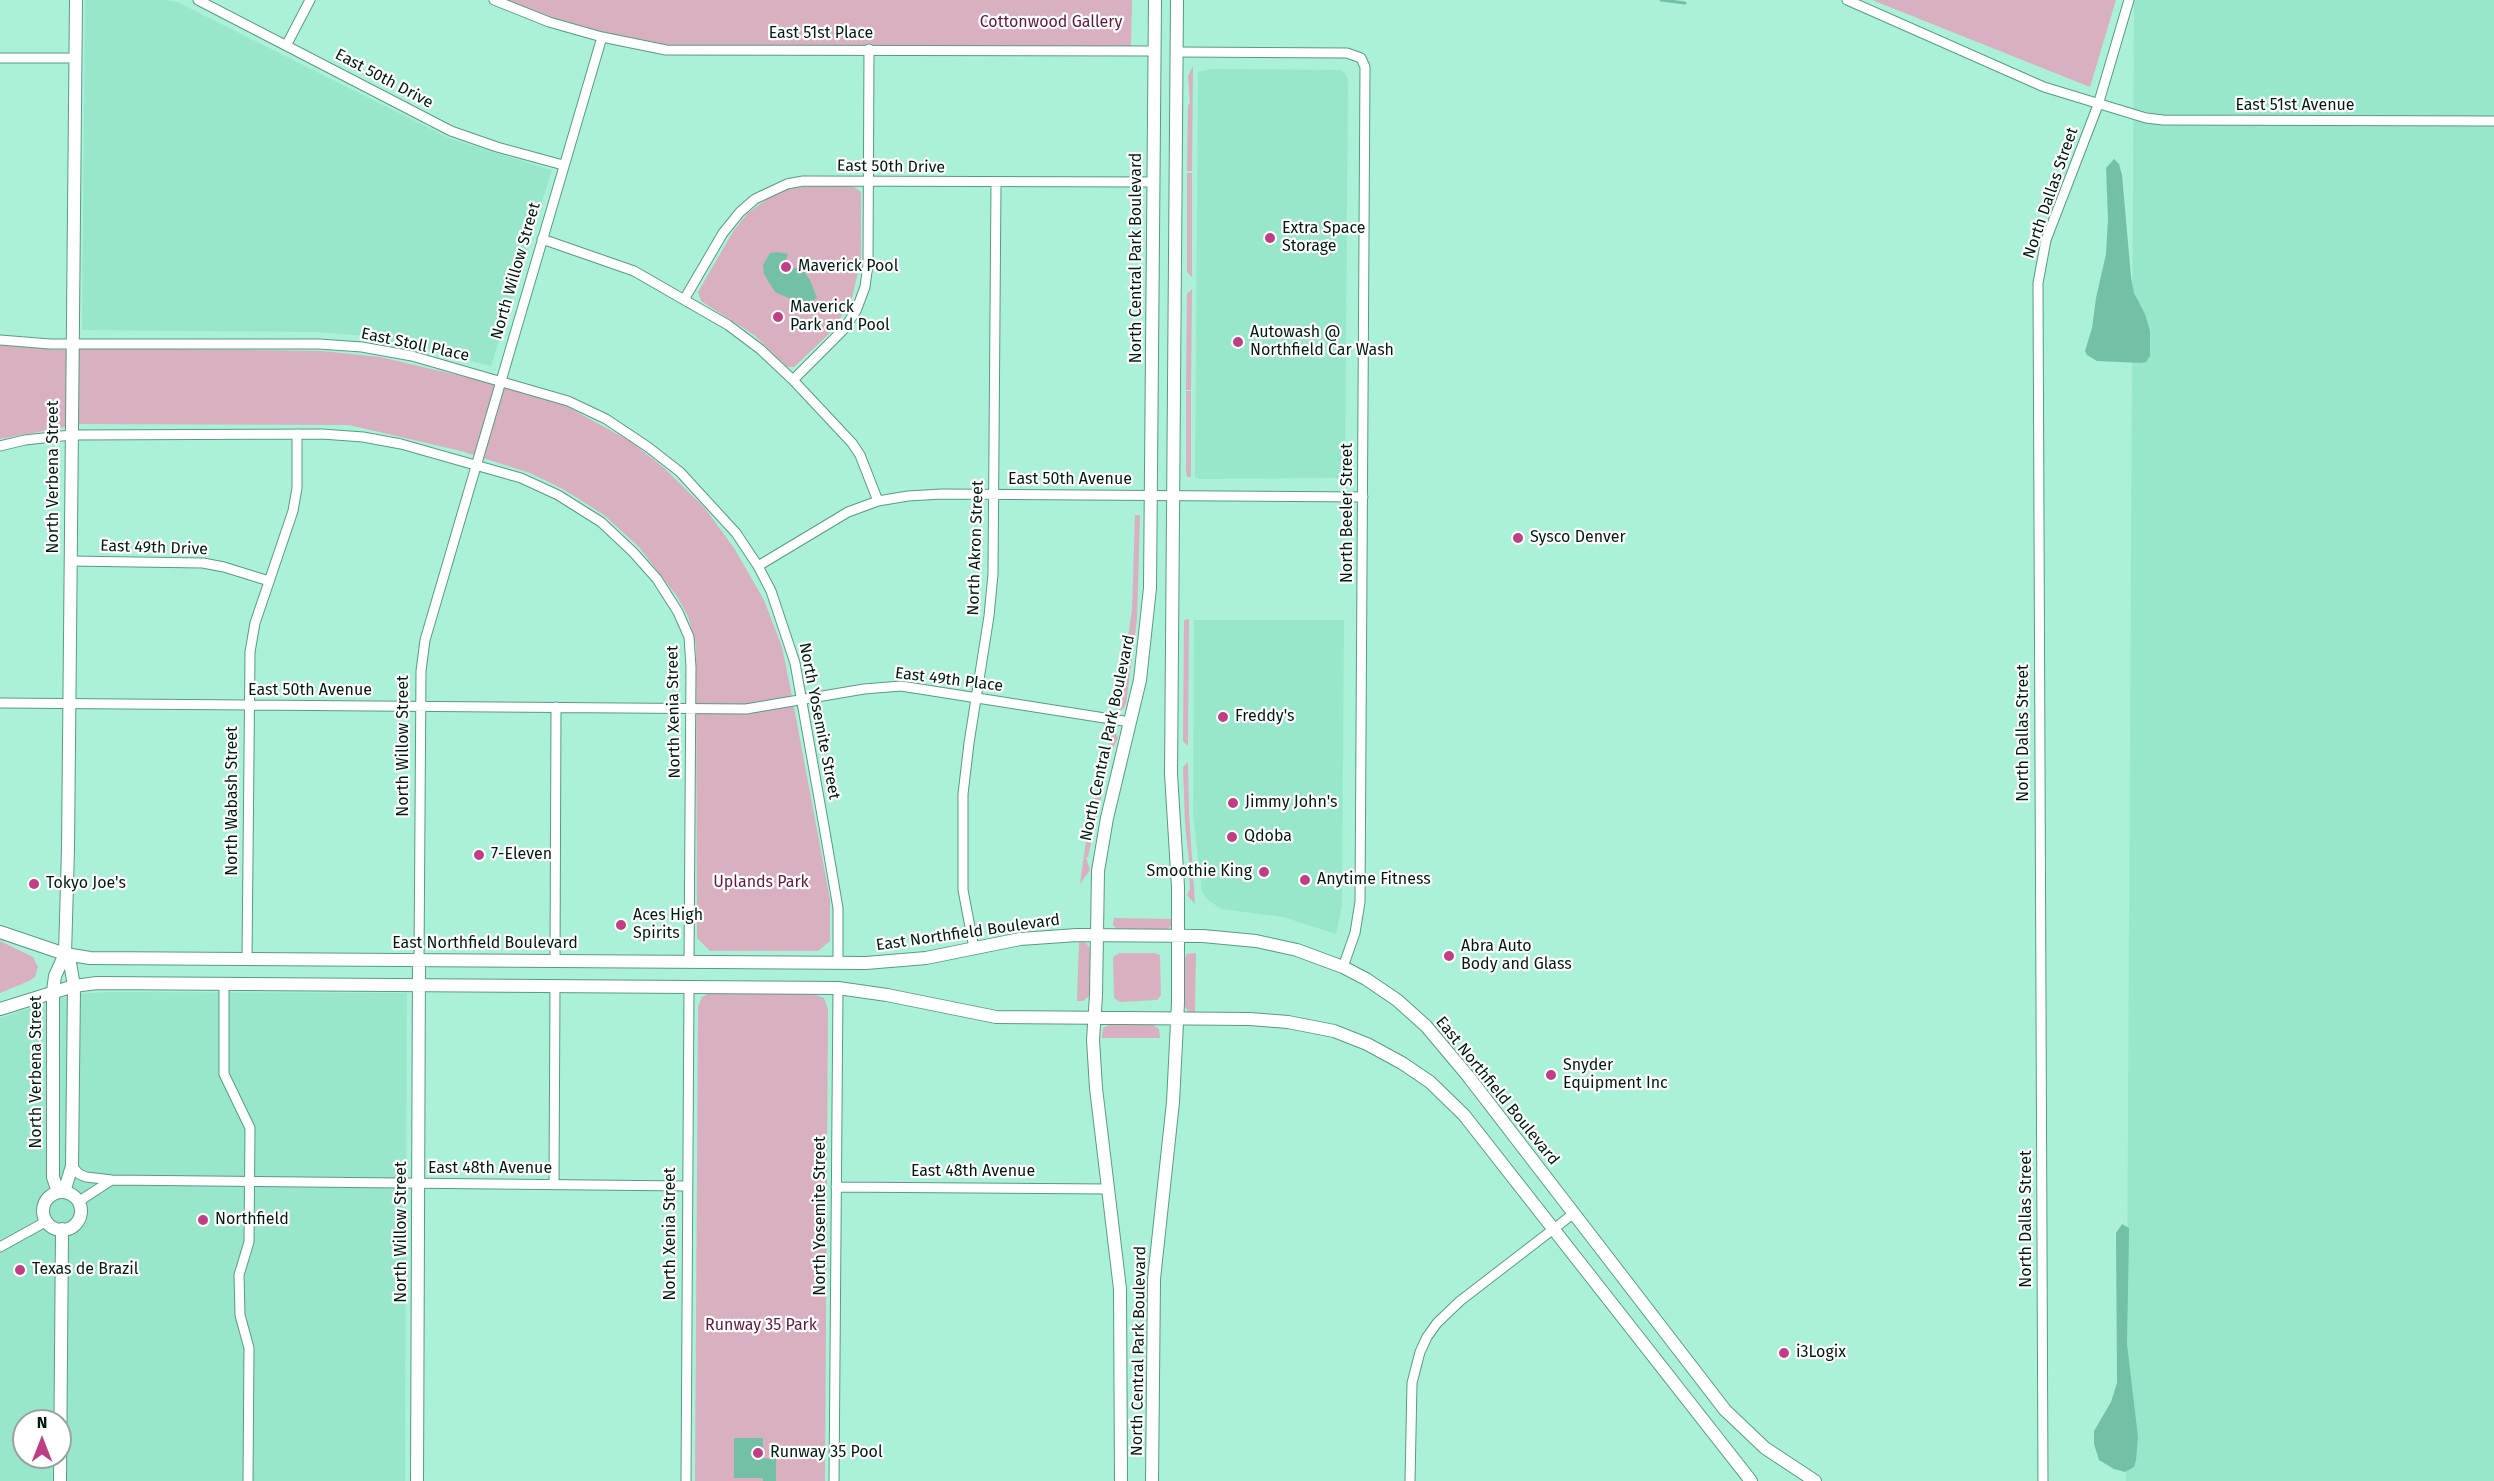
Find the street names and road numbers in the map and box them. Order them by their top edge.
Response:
street label: East 51st Place [769,24,873,44]
street label: East 50th Drive [332,45,436,113]
street label: East 51st Avenue [2235,96,2355,116]
street label: North Dallas Street [2020,125,2082,261]
street label: North Central Park Boulevard [1127,153,1147,363]
street label: East 50th Drive [837,156,945,178]
street label: North Willow Street [487,200,545,342]
street label: East Stoll Place [359,324,471,366]
street label: North Verbena Street [44,400,64,554]
street label: North Beeler Street [1338,443,1358,583]
street label: East 50th Avenue [1008,470,1132,490]
street label: North Akron Street [964,480,988,616]
street label: East 49th Drive [100,537,208,559]
street label: North Central Park Boulevard [1077,633,1139,843]
street label: North Yosemite Street [794,641,844,801]
street label: North Xenia Street [663,645,685,779]
street label: East 49th Place [894,664,1004,696]
street label: North Dallas Street [2014,664,2034,802]
street label: North Willow Street [394,675,414,817]
street label: East 50th Avenue [248,681,372,701]
street label: North Wabash Street [223,726,243,876]
street label: East Northfield Boulevard [875,911,1061,955]
street label: East Northfield Boulevard [392,934,578,954]
street label: North Verbena Street [27,995,47,1149]
street label: East Northfield Boulevard [1431,1013,1563,1169]
street label: North Yosemite Street [811,1136,831,1296]
street label: North Dallas Street [2017,1150,2037,1288]
street label: East 48th Avenue [428,1159,552,1179]
street label: North Willow Street [392,1161,412,1303]
street label: East 48th Avenue [911,1162,1035,1182]
street label: North Xenia Street [661,1167,681,1301]
street label: North Central Park Boulevard [1128,1246,1150,1456]

